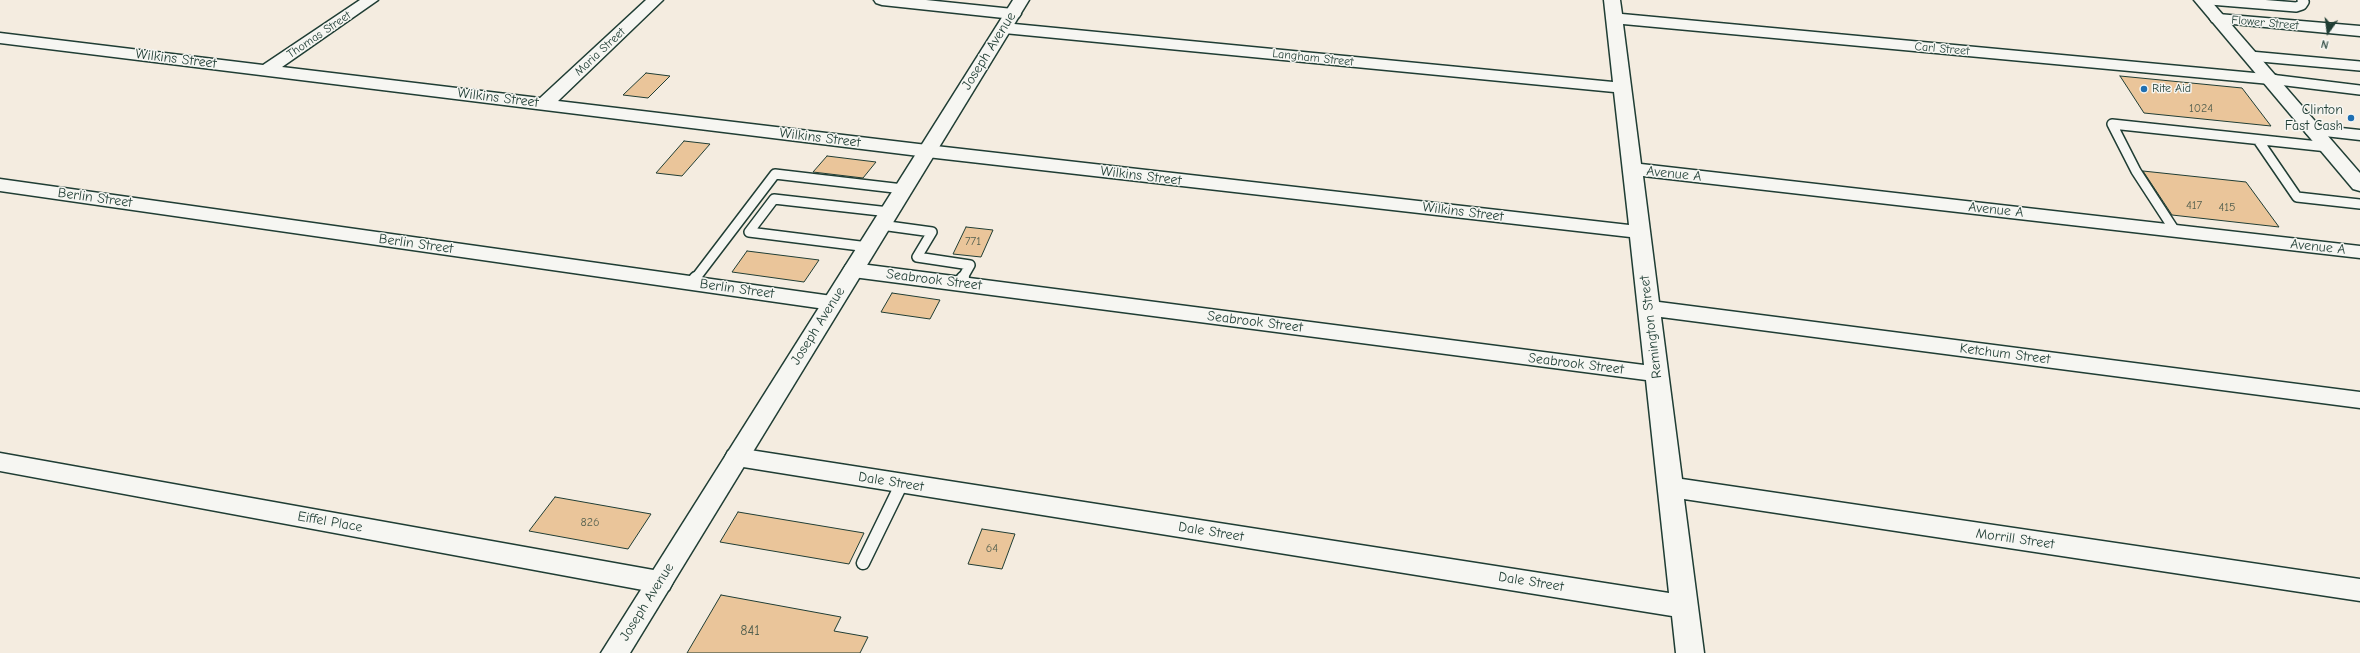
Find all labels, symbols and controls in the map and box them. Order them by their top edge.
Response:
street label: Thomas Street [284,8,354,62]
street label: Joseph Avenue [958,9,1020,93]
north arrow [2308,12,2348,52]
street label: Flower Street [2231,13,2299,33]
street label: Maria Street [572,25,628,79]
text: N [2320,37,2330,51]
street label: Carl Street [1914,39,1970,59]
street label: Wilkins Street [134,46,218,72]
street label: Langham Street [1272,47,1354,69]
place label: Rite Aid [2152,82,2191,96]
marker: Rite Aid [2139,84,2149,94]
street label: Wilkins Street [456,85,540,111]
house number: 1024 [2189,102,2213,116]
place label: Clinton Fast Cash [2285,102,2343,134]
marker: Clinton Fast Cash [2346,113,2356,123]
street label: Wilkins Street [778,125,862,151]
street label: Wilkins Street [1099,163,1183,189]
street label: Avenue A [1646,163,1702,185]
street label: Berlin Street [57,184,133,212]
street label: Wilkins Street [1421,199,1505,225]
street label: Avenue A [1968,199,2024,221]
house number: 417 [2186,199,2202,213]
house number: 415 [2218,201,2236,215]
street label: Berlin Street [378,230,454,258]
house number: 771 [965,235,981,249]
street label: Avenue A [2290,236,2346,258]
street label: Seabrook Street [885,266,983,294]
street label: Berlin Street [699,275,775,303]
street label: Remington Street [1636,275,1666,379]
street label: Joseph Avenue [787,284,849,368]
street label: Seabrook Street [1206,308,1304,336]
street label: Ketchum Street [1959,340,2051,368]
street label: Seabrook Street [1527,350,1625,378]
street label: Dale Street [857,469,925,495]
street label: Eiffel Place [296,508,364,536]
house number: 826 [581,516,599,530]
street label: Dale Street [1177,519,1245,545]
street label: Morrill Street [1975,525,2055,553]
house number: 64 [986,542,998,556]
street label: Joseph Avenue [616,560,678,644]
street label: Dale Street [1497,569,1565,595]
house number: 841 [740,623,760,639]

